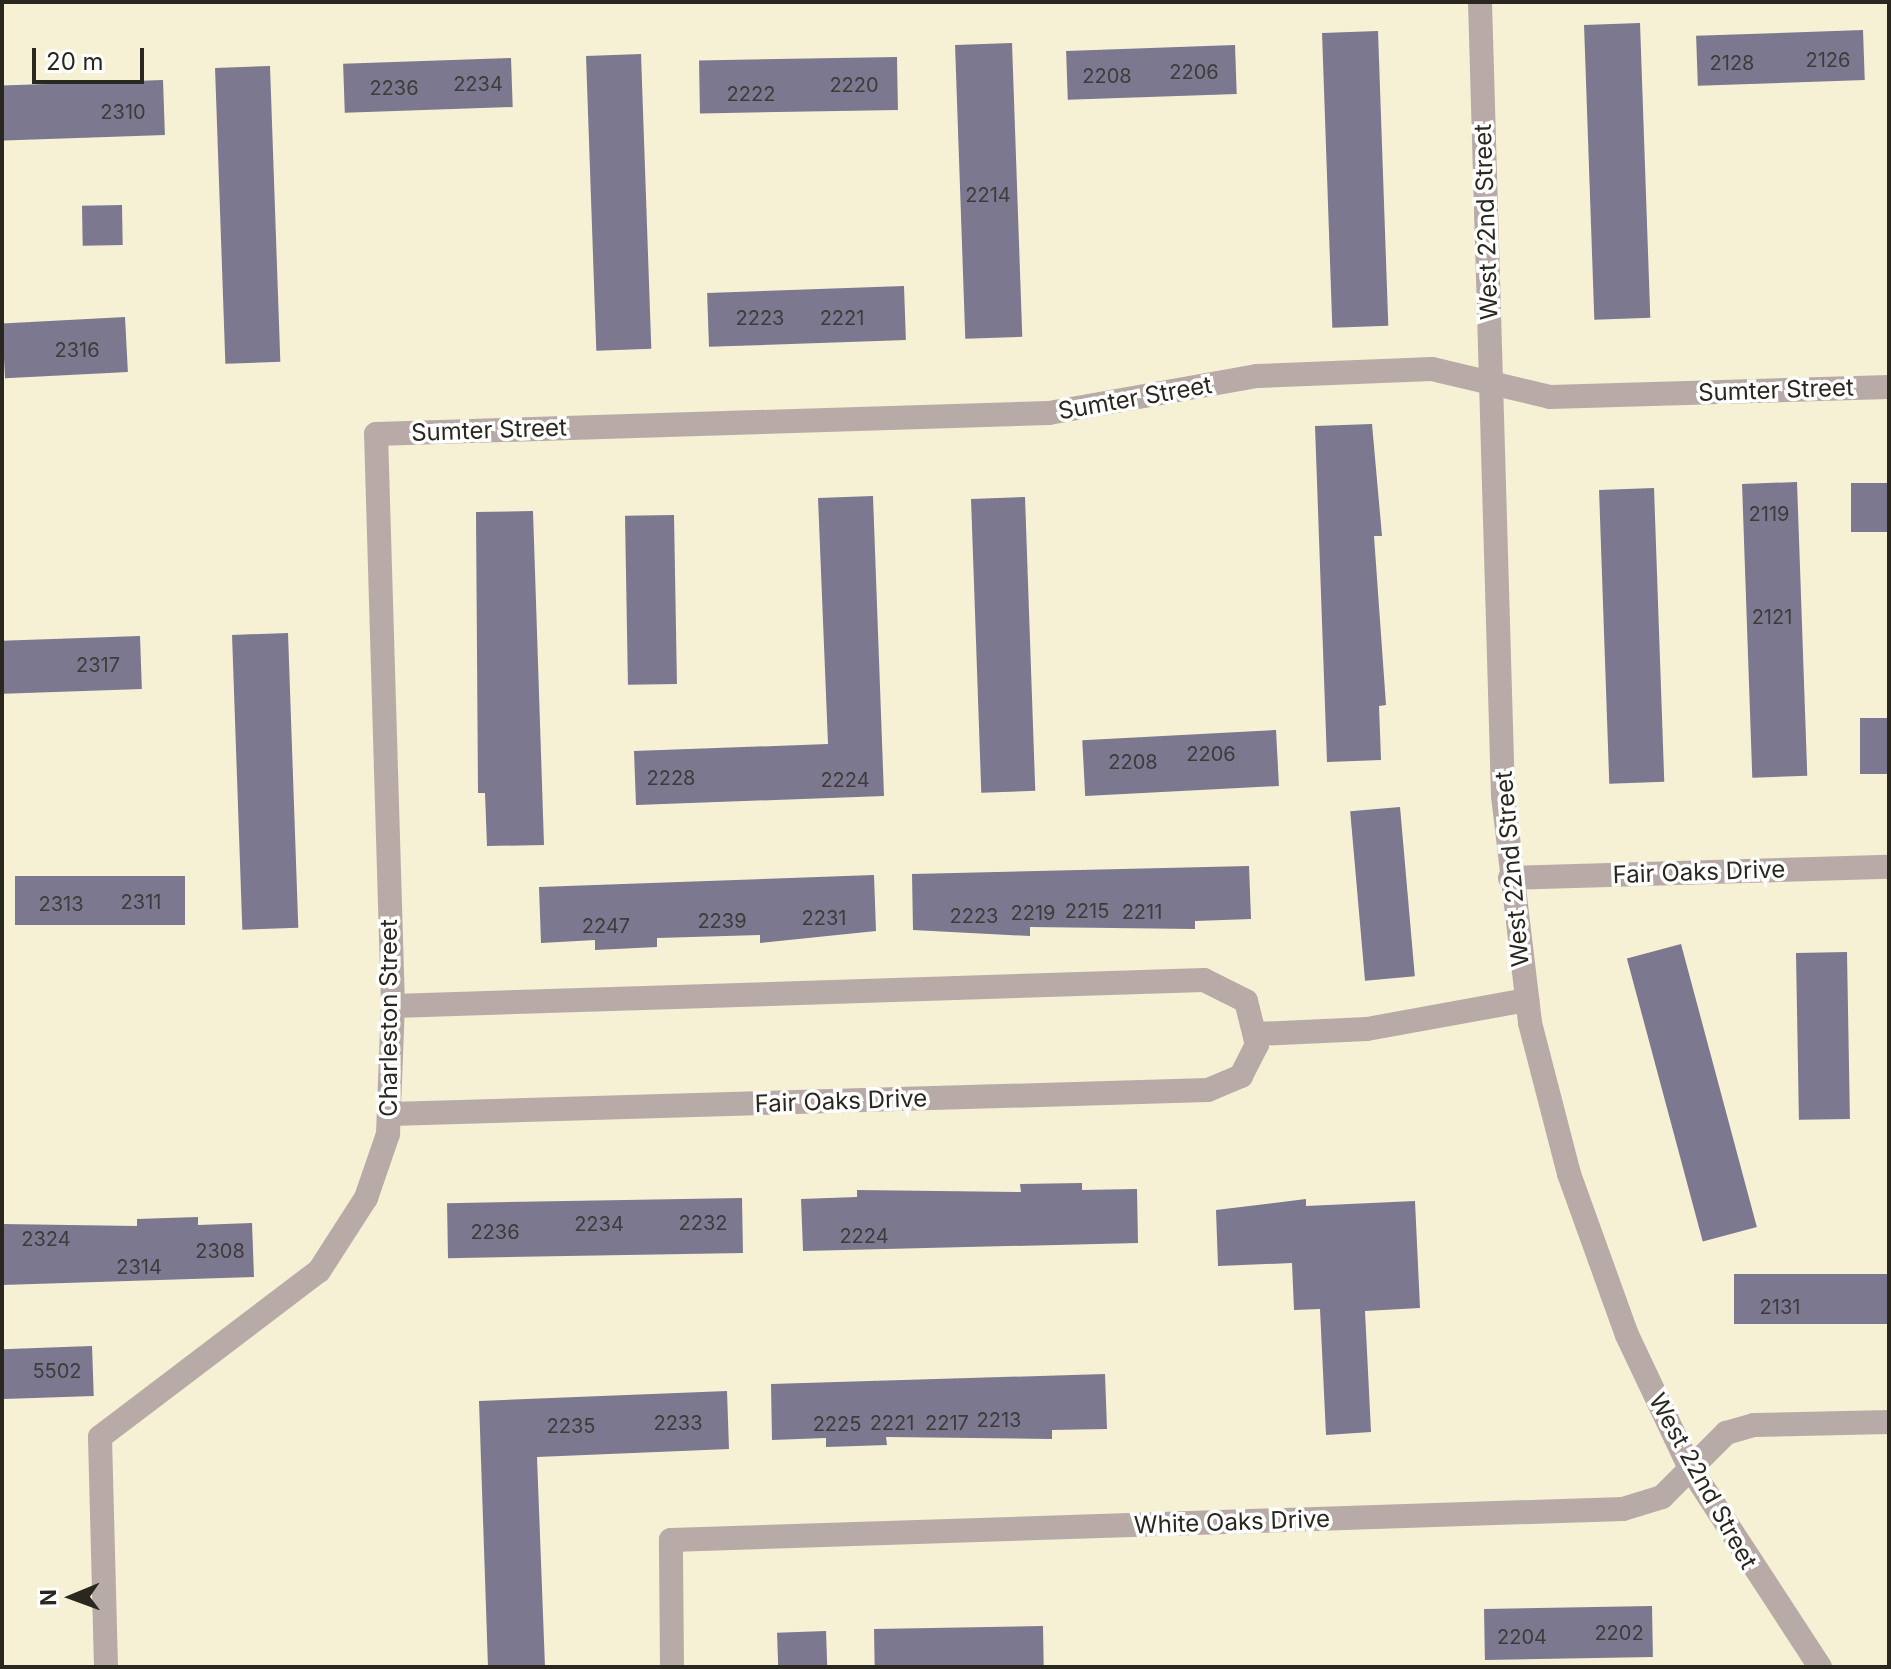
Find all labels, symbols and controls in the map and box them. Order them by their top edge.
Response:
scale bar [36,32,148,82]
text: 20 m [46,47,104,76]
house number: 2126 [1806,48,1850,72]
house number: 2128 [1710,51,1754,75]
house number: 2206 [1169,60,1219,84]
house number: 2208 [1082,64,1132,88]
house number: 2234 [453,72,503,96]
house number: 2220 [829,73,879,97]
house number: 2236 [369,76,419,100]
house number: 2222 [727,82,775,106]
house number: 2310 [100,100,146,124]
street label: West 22nd Street [1468,123,1504,321]
house number: 2214 [965,183,1011,207]
house number: 2223 [736,306,784,330]
house number: 2221 [820,306,864,330]
house number: 2316 [54,338,100,362]
street label: Sumter Street [1056,370,1214,426]
street label: Sumter Street [1698,373,1854,407]
street label: Sumter Street [411,413,567,447]
house number: 2119 [1749,502,1789,526]
house number: 2121 [1752,605,1792,629]
house number: 2317 [76,653,120,677]
house number: 2206 [1186,742,1236,766]
house number: 2208 [1108,750,1158,774]
house number: 2228 [647,766,695,790]
house number: 2224 [820,768,870,792]
street label: West 22nd Street [1489,770,1535,968]
street label: Fair Oaks Drive [1612,855,1786,889]
house number: 2311 [121,890,161,914]
house number: 2313 [38,892,84,916]
house number: 2215 [1065,899,1109,923]
house number: 2211 [1122,900,1162,924]
house number: 2219 [1011,901,1055,925]
house number: 2223 [950,904,998,928]
house number: 2231 [802,906,846,930]
house number: 2239 [697,909,747,933]
house number: 2247 [582,914,630,938]
street label: Charleston Street [375,919,403,1117]
street label: Fair Oaks Drive [754,1084,928,1118]
house number: 2232 [679,1211,727,1235]
house number: 2234 [574,1212,624,1236]
house number: 2236 [470,1220,520,1244]
house number: 2224 [839,1224,889,1248]
house number: 2324 [21,1227,71,1251]
house number: 2308 [195,1239,245,1263]
house number: 2314 [116,1255,162,1279]
house number: 2131 [1760,1295,1800,1319]
house number: 5502 [32,1359,82,1383]
street label: West 22nd Street [1643,1388,1763,1574]
house number: 2213 [977,1408,1021,1432]
house number: 2233 [653,1411,703,1435]
house number: 2221 [870,1411,914,1435]
house number: 2217 [925,1411,969,1435]
house number: 2225 [813,1412,861,1436]
house number: 2235 [547,1414,595,1438]
street label: White Oaks Drive [1134,1504,1330,1540]
north arrow [32,1557,112,1637]
text: N [35,1589,61,1606]
house number: 2202 [1594,1621,1644,1645]
house number: 2204 [1497,1625,1547,1649]

